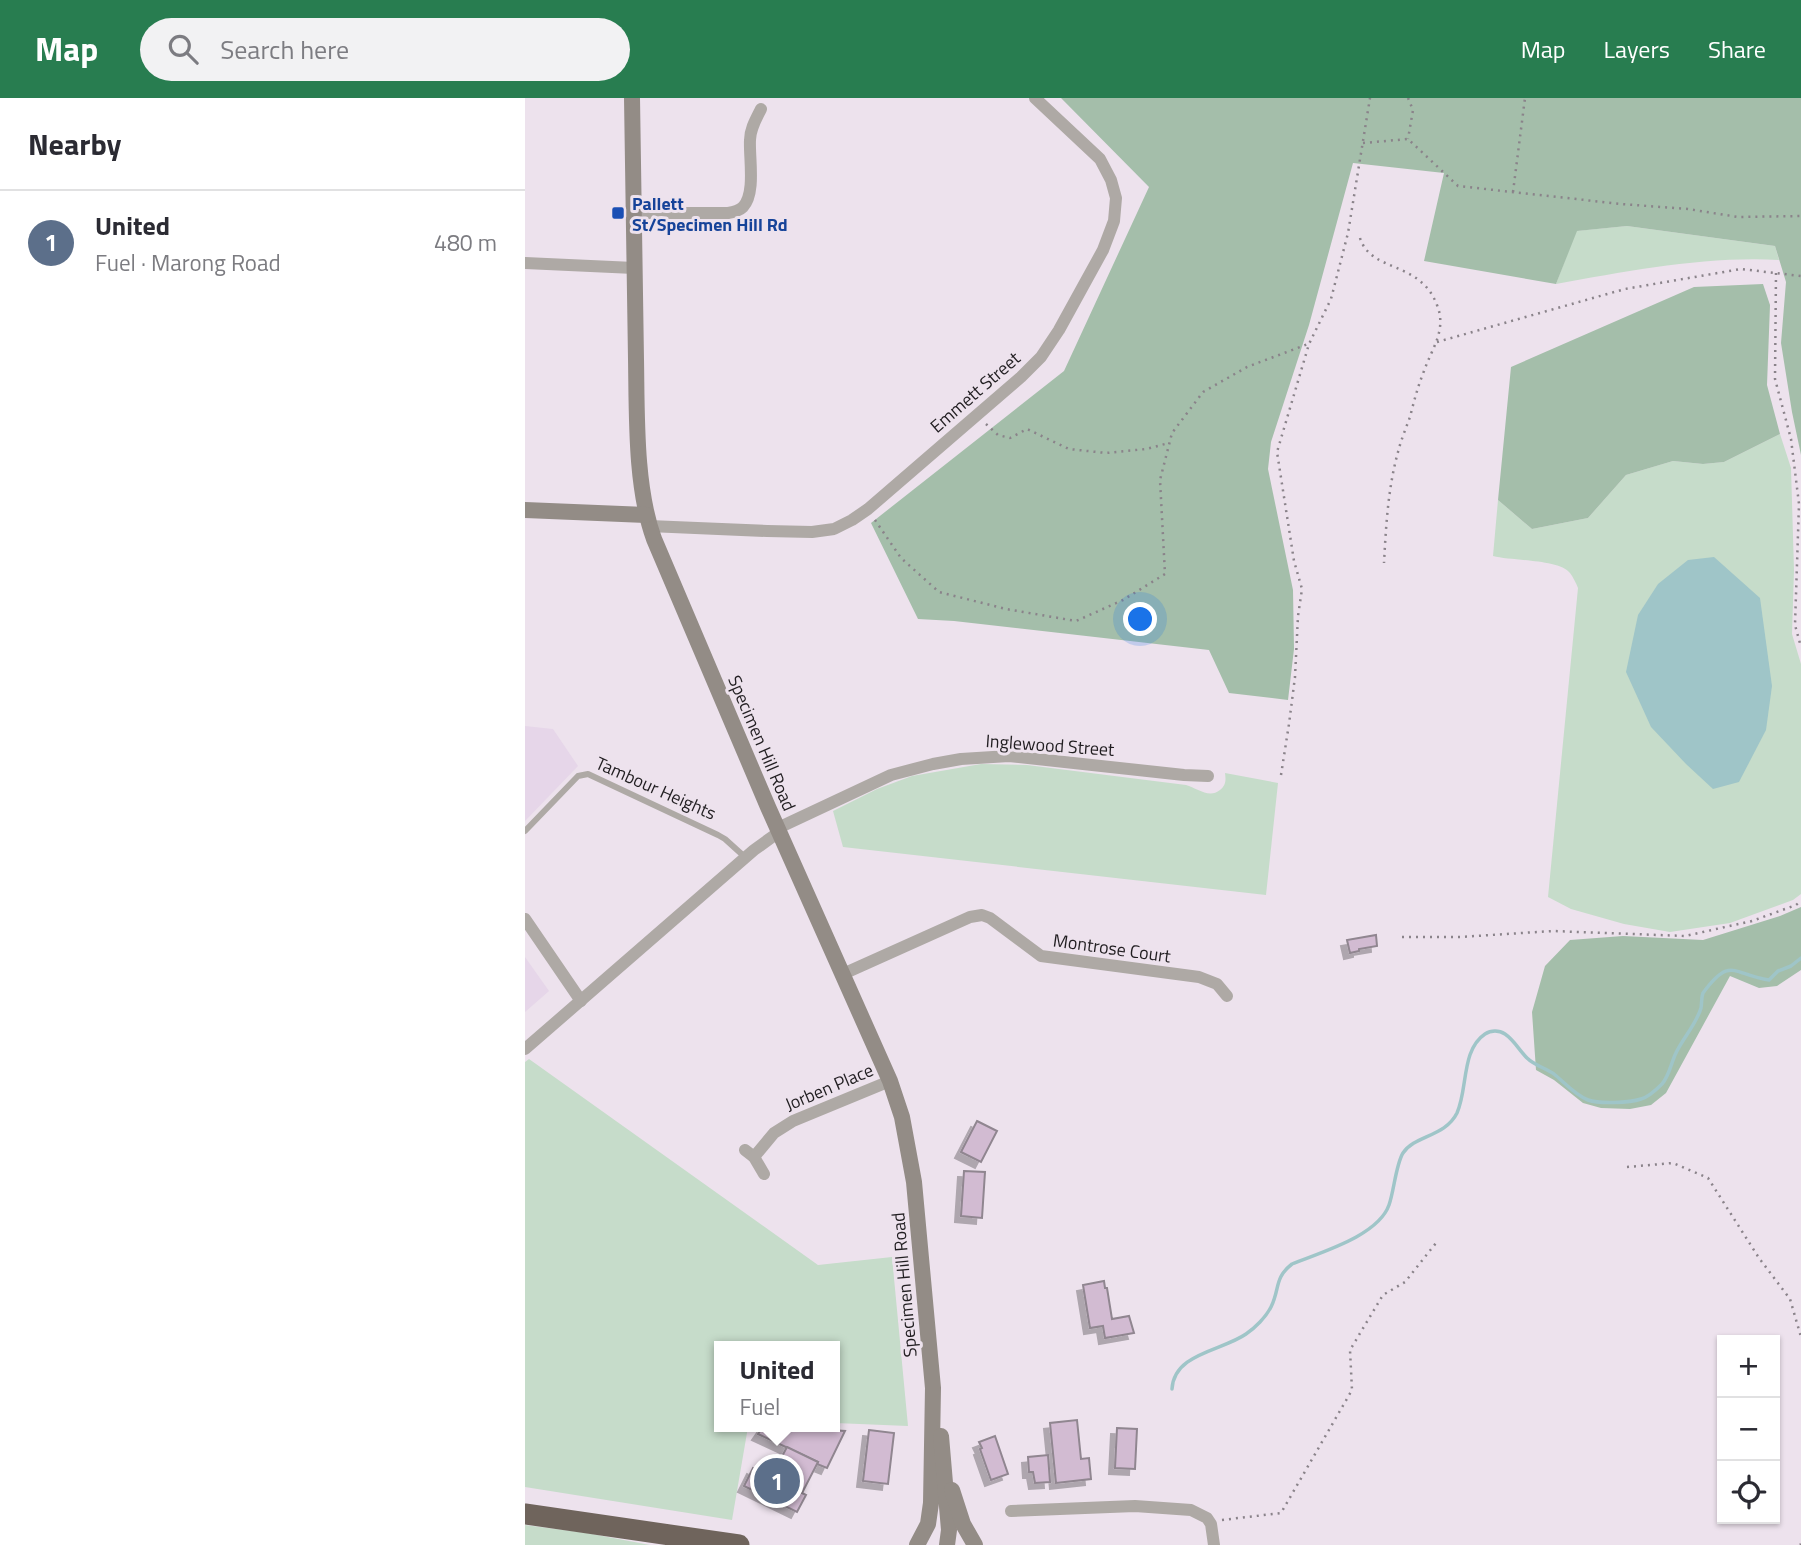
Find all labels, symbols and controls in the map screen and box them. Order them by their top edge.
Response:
search box [140,18,630,81]
text: Map [35,24,98,74]
icon: search [164,30,202,68]
text: Search here [220,30,349,69]
text: Map [1521,31,1566,67]
text: Layers [1604,31,1670,67]
text: Share [1708,31,1766,67]
text: Nearby [28,121,121,167]
place label: Pallett St/Specimen Hill Rd [632,190,788,238]
marker: Pallett St/Specimen Hill Rd [610,205,626,221]
text: United [95,206,170,245]
text: 1 [45,225,57,260]
text: 480 m [434,225,497,260]
text: Fuel · Marong Road [95,245,281,280]
street label: Emmett Street [924,345,1027,439]
your location [1123,602,1157,636]
street label: Specimen Hill Road [721,671,803,815]
street label: Inglewood Street [985,727,1116,763]
street label: Tambour Heights [591,749,721,827]
street label: Montrose Court [1051,926,1173,970]
street label: Jorben Place [781,1056,877,1118]
street label: Specimen Hill Road [884,1211,924,1359]
map controls [1717,1335,1780,1524]
button: + [1717,1335,1780,1398]
popup [714,1341,840,1432]
text: United [740,1350,814,1389]
text: Fuel [740,1389,780,1424]
button: − [1717,1398,1780,1461]
pin: 1 [754,1455,800,1507]
button: locate [1717,1461,1780,1524]

